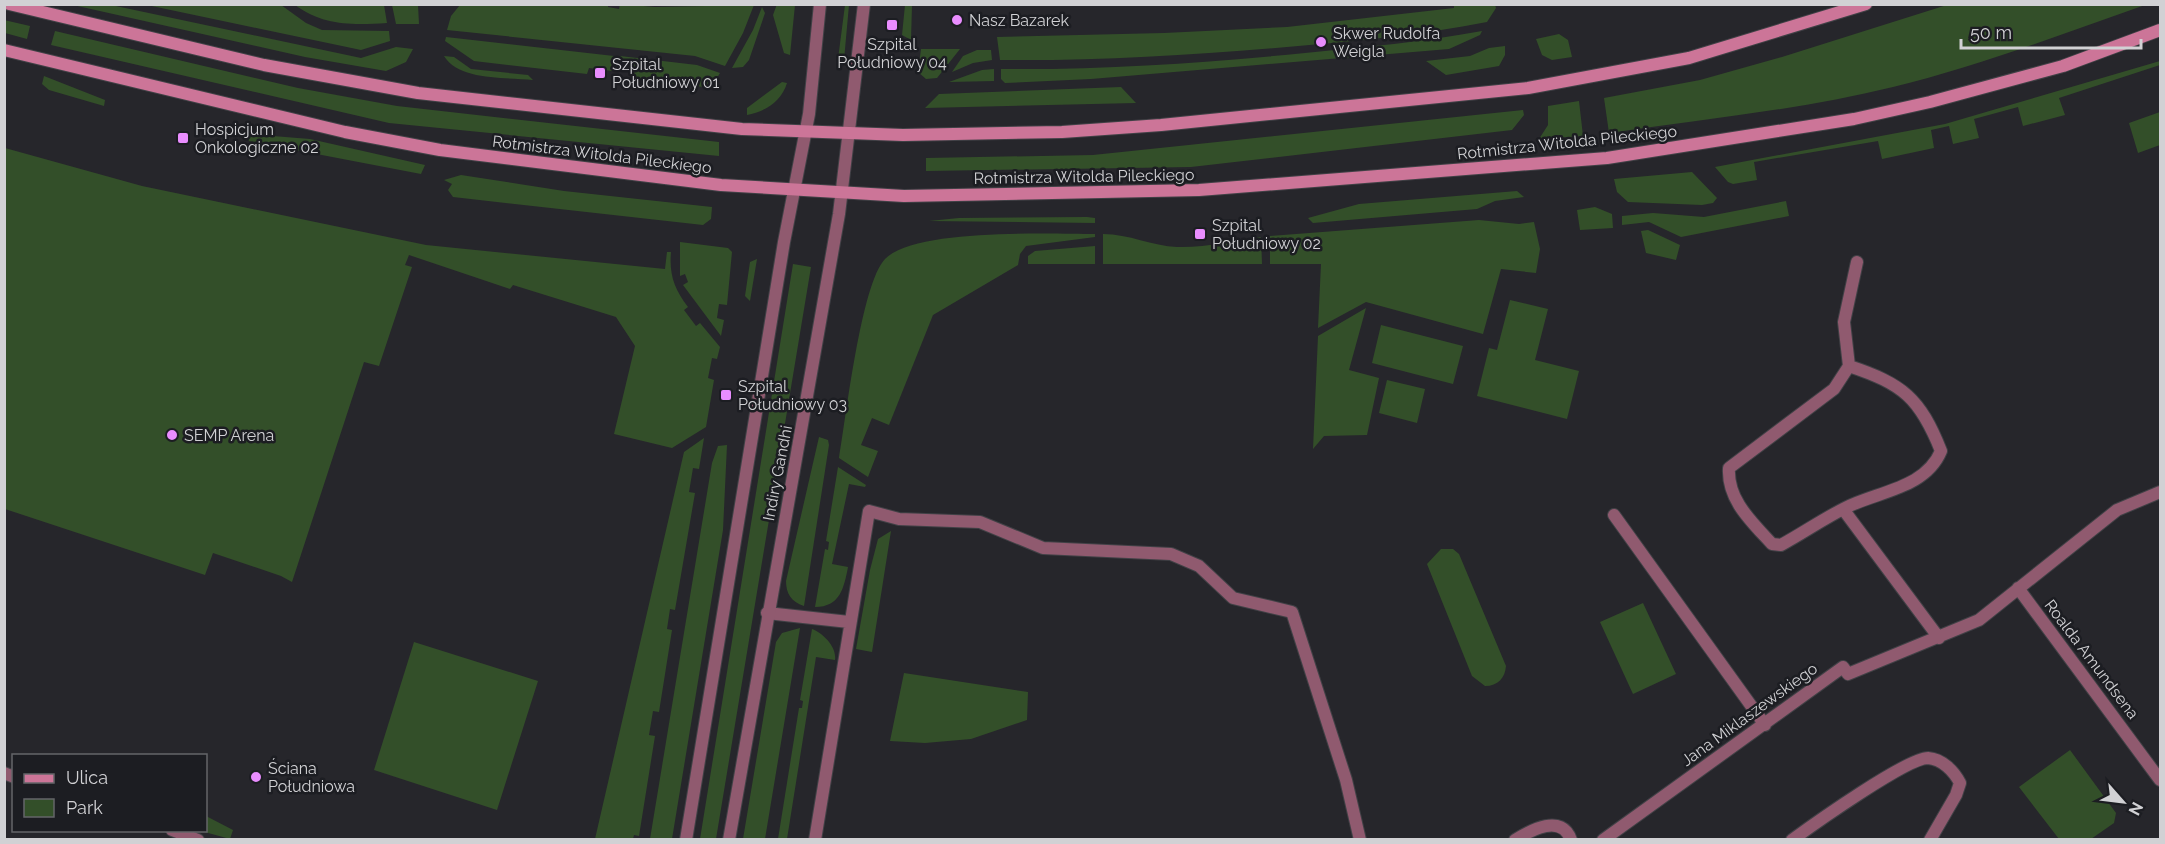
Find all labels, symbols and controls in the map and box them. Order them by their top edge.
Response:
place label: Nasz Bazarek [969,11,1069,30]
scale bar [1961,12,2141,50]
marker: Nasz Bazarek [950,13,964,27]
marker: Szpital Południowy 04 [885,18,899,32]
text: 50 m [1970,22,2012,43]
place label: Skwer Rudolfa Weigla [1333,24,1440,61]
place label: Szpital Południowy 04 [837,35,947,72]
marker: Skwer Rudolfa Weigla [1314,35,1328,49]
place label: Szpital Południowy 01 [612,55,720,92]
marker: Szpital Południowy 01 [593,66,607,80]
place label: Hospicjum Onkologiczne 02 [195,120,319,157]
street label: Rotmistrza Witolda Pileckiego [1456,122,1678,163]
marker: Hospicjum Onkologiczne 02 [176,131,190,145]
street label: Rotmistrza Witolda Pileckiego [491,132,713,177]
street label: Rotmistrza Witolda Pileckiego [973,165,1195,188]
place label: Szpital Południowy 02 [1212,216,1321,253]
marker: Szpital Południowy 02 [1193,227,1207,241]
place label: Szpital Południowy 03 [738,377,847,414]
marker: Szpital Południowy 03 [719,388,733,402]
street label: Indiry Gandhi [759,424,796,522]
place label: SEMP Arena [184,426,274,445]
marker: SEMP Arena [165,428,179,442]
street label: Roalda Amundsena [2041,596,2143,723]
street label: Jana Miklaszewskiego [1678,659,1821,770]
legend [12,754,207,832]
place label: Ściana Południowa [268,758,355,796]
text: Ulica [66,767,108,788]
marker: Ściana Południowa [249,770,263,784]
north arrow [2093,772,2153,832]
text: Park [66,797,103,818]
text: N [2125,799,2147,819]

